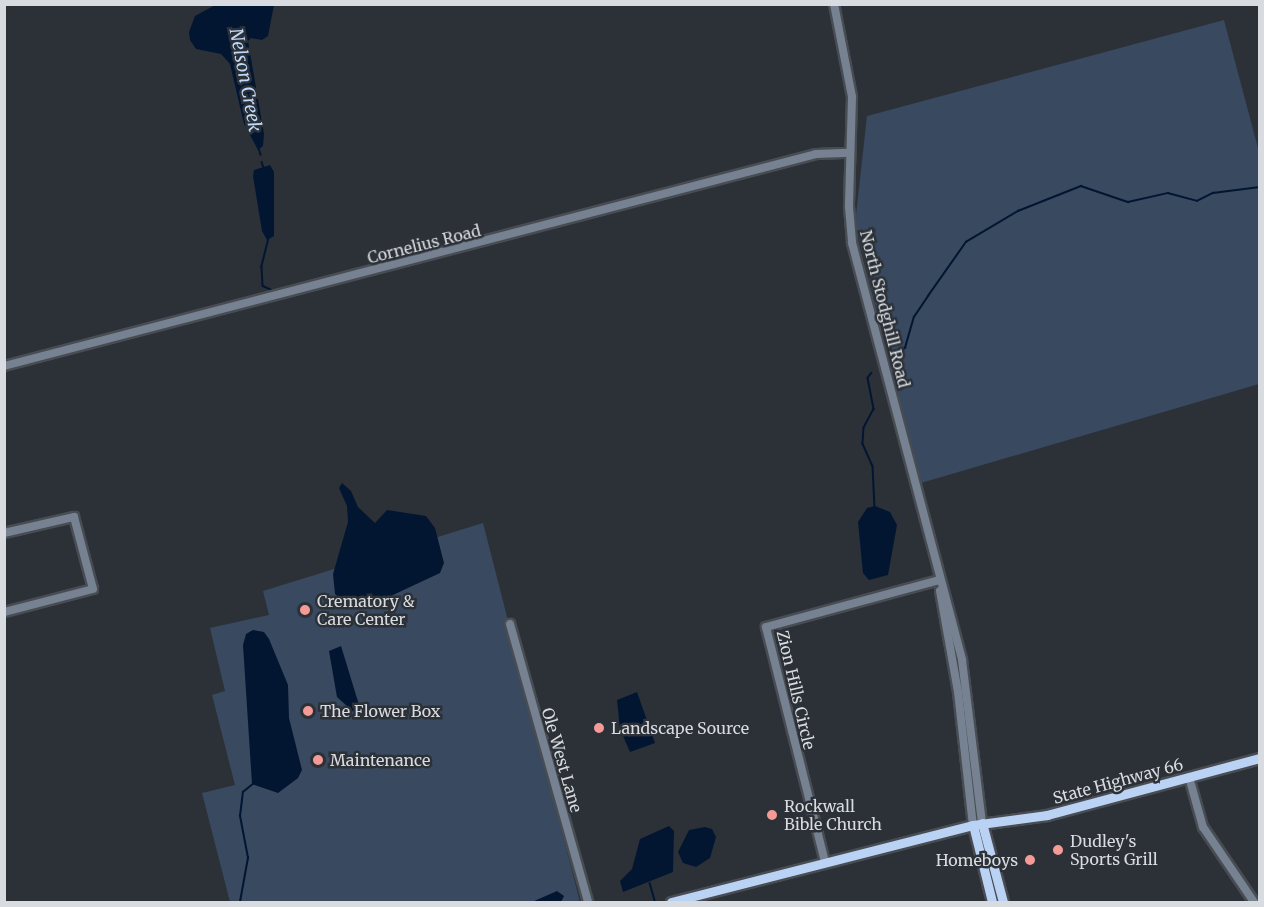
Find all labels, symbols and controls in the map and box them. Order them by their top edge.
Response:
water label: Nelson Creek [224,26,266,134]
street label: Cornelius Road [365,221,483,267]
street label: North Stodghill Road [856,228,914,390]
place label: Crematory & Care Center [317,591,415,629]
marker: Crematory & Care Center [298,603,312,617]
street label: Zion Hills Circle [773,628,819,752]
place label: The Flower Box [320,701,440,721]
marker: The Flower Box [301,704,315,718]
street label: Ole West Lane [538,705,586,815]
place label: Landscape Source [611,718,749,738]
marker: Landscape Source [592,721,606,735]
place label: Maintenance [330,750,430,770]
marker: Maintenance [311,753,325,767]
street label: State Highway 66 [1051,754,1185,808]
place label: Rockwall Bible Church [784,796,882,834]
marker: Rockwall Bible Church [765,808,779,822]
place label: Dudley's Sports Grill [1070,831,1158,869]
marker: Dudley's Sports Grill [1051,843,1065,857]
place label: Homeboys [936,850,1018,870]
marker: Homeboys [1023,853,1037,867]

